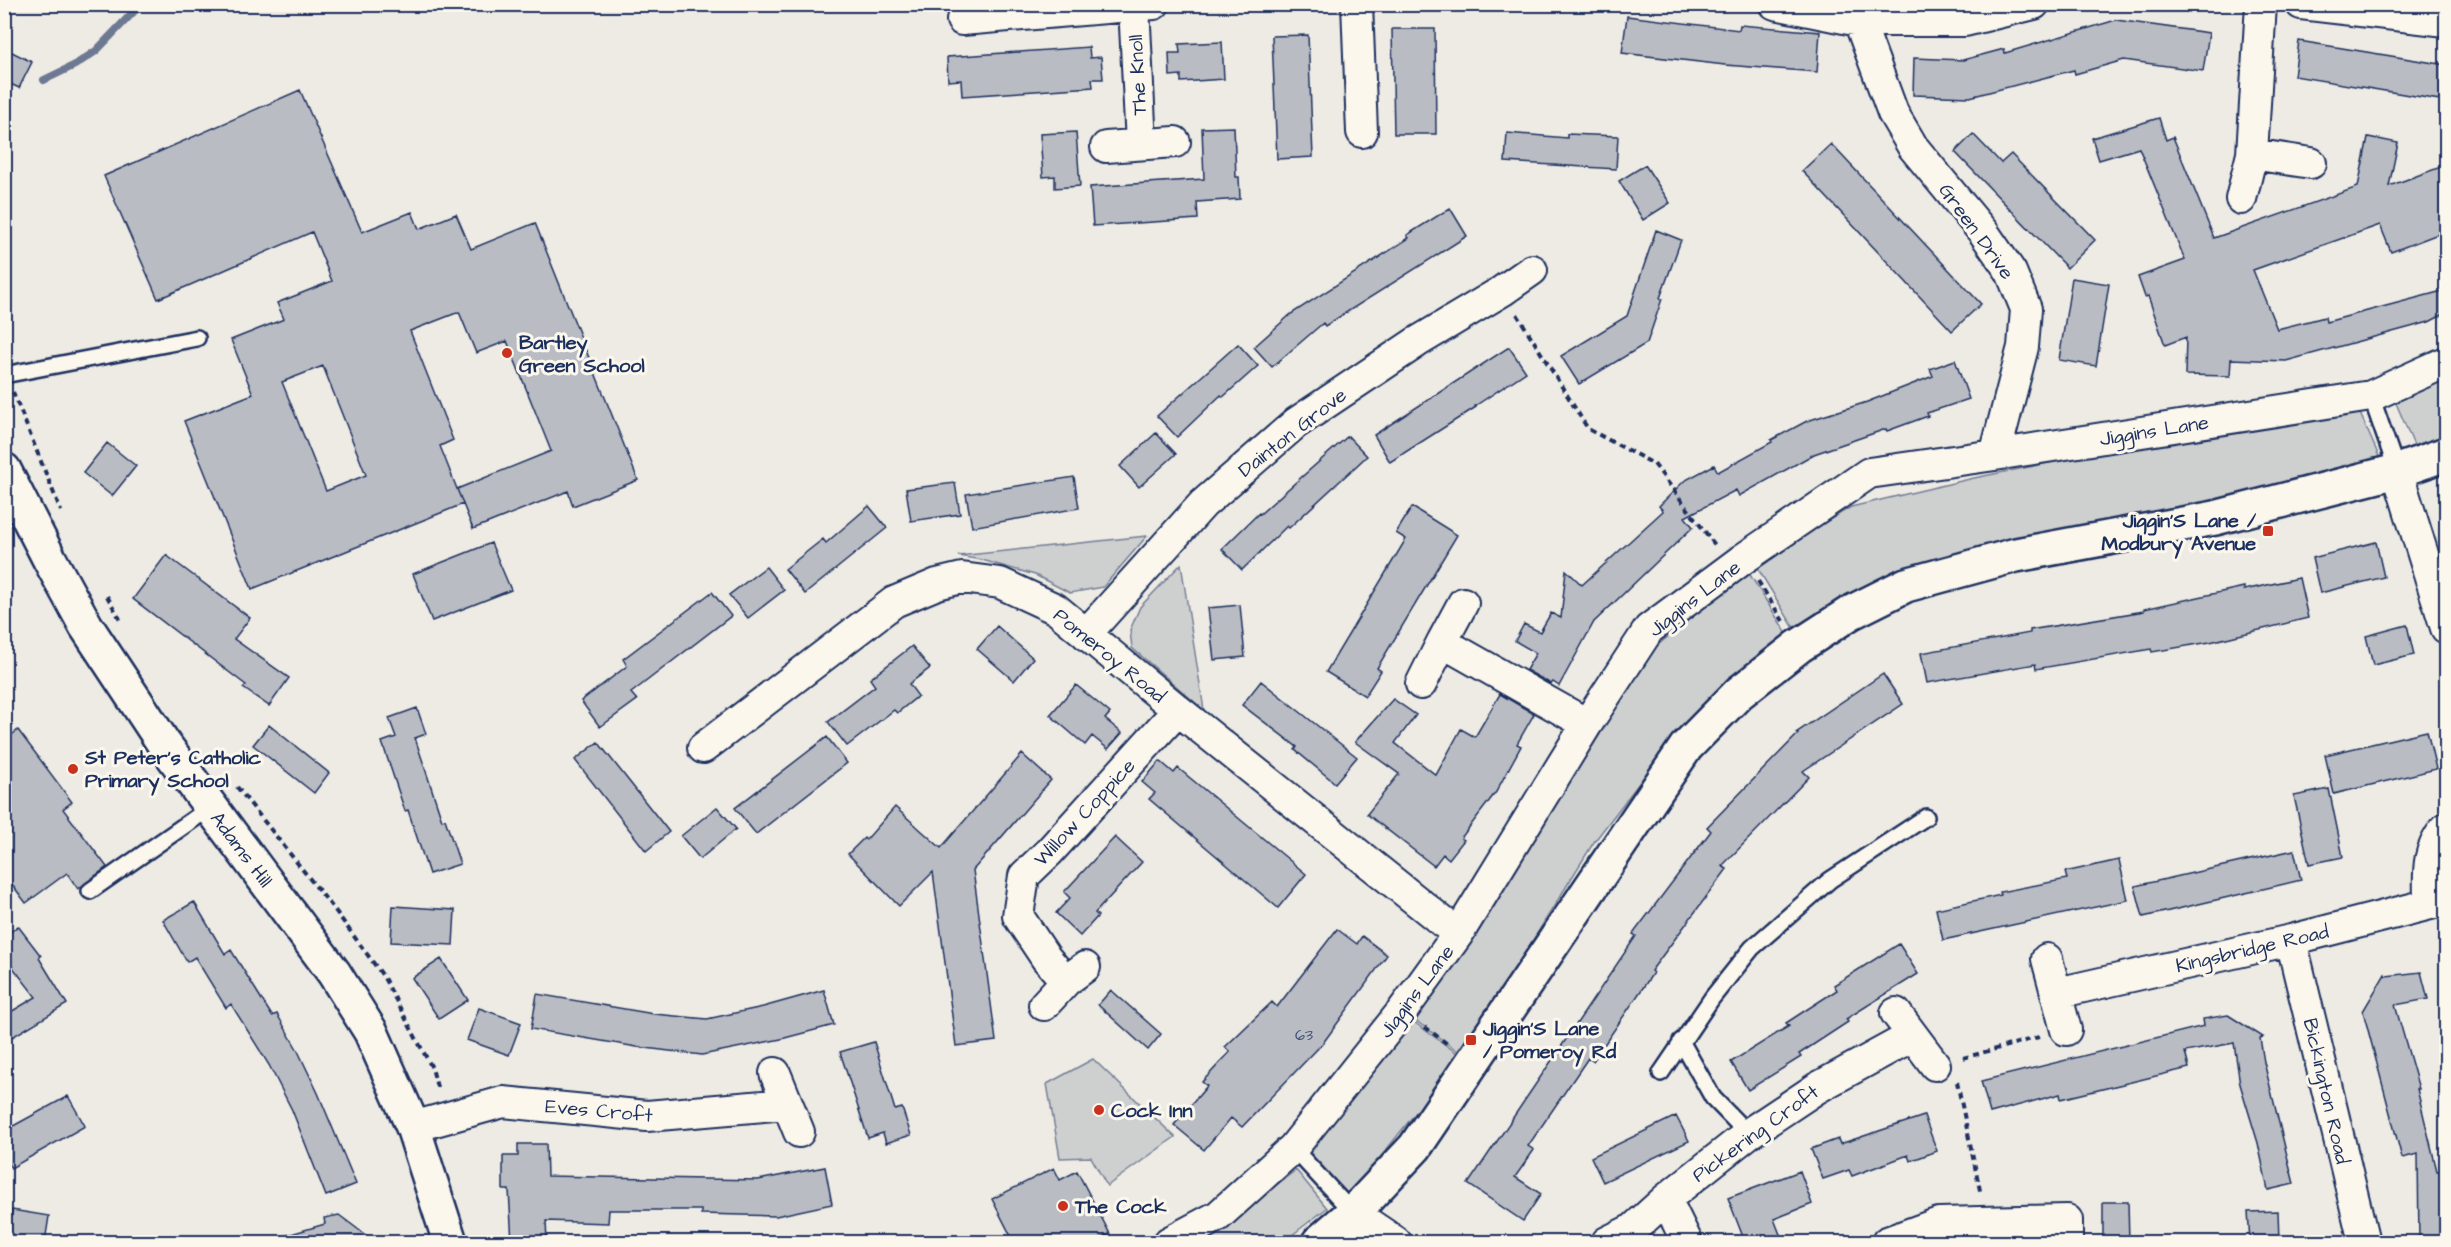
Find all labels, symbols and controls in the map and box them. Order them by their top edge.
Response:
street label: The Knoll [1122,34,1154,116]
street label: Green Drive [1932,178,2021,286]
place label: Bartley Green School [519,329,645,380]
marker: Bartley Green School [500,346,514,360]
street label: Dainton Grove [1232,381,1353,484]
street label: Jiggins Lane [2098,409,2211,454]
place label: Jiggin'S Lane / Modbury Avenue [2102,507,2257,559]
marker: Jiggin'S Lane / Modbury Avenue [2261,524,2275,538]
street label: Jiggins Lane [1643,554,1747,645]
street label: Pomeroy Road [1046,602,1172,711]
place label: St Peter's Catholic Primary School [84,744,261,796]
street label: Willow Coppice [1028,753,1142,873]
marker: St Peter's Catholic Primary School [66,762,80,776]
street label: Adams Hill [203,806,279,893]
street label: Kingsbridge Road [2173,918,2332,981]
street label: Jiggins Lane [1372,939,1462,1045]
place label: Jiggin'S Lane / Pomeroy Rd [1482,1015,1617,1067]
street label: Bickington Road [2295,1016,2356,1167]
house number: 63 [1295,1024,1313,1046]
marker: Jiggin'S Lane / Pomeroy Rd [1464,1033,1478,1047]
street label: Pickering Croft [1687,1078,1825,1190]
street label: Eves Croft [544,1092,654,1130]
place label: Cock Inn [1111,1097,1192,1125]
marker: Cock Inn [1092,1103,1106,1117]
place label: The Cock [1074,1193,1167,1221]
marker: The Cock [1056,1199,1070,1213]

